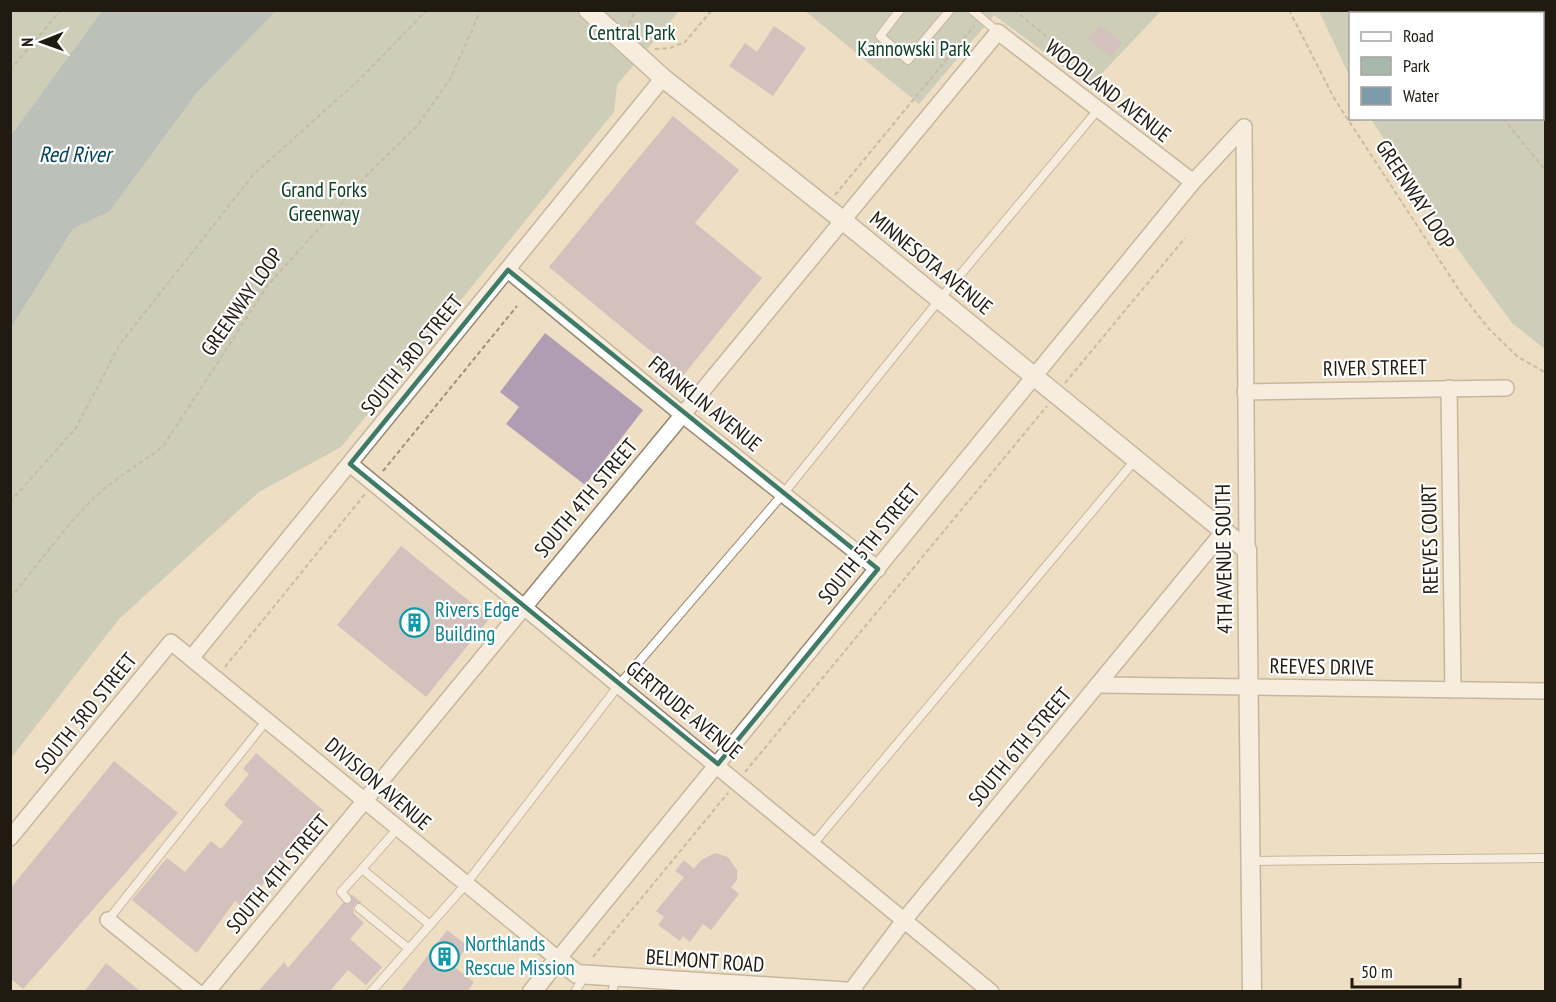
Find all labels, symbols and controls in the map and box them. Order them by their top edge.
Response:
north arrow [12,12,72,72]
legend [1349,12,1544,120]
park label: Central Park [588,19,676,46]
text: Road [1403,24,1434,47]
street label: WOODLAND AVENUE [1040,33,1176,148]
park label: Kannowski Park [857,35,971,62]
text: N [17,38,37,47]
text: Park [1403,54,1430,77]
text: Water [1403,84,1439,107]
street label: GREENWAY LOOP [1370,135,1461,255]
water label: Red River [39,140,114,168]
park label: Grand Forks Greenway [281,176,367,227]
street label: MINNESOTA AVENUE [865,205,998,320]
street label: GREENWAY LOOP [194,242,289,361]
street label: SOUTH 3RD STREET [355,288,469,420]
street label: FRANKLIN AVENUE [643,350,767,457]
street label: RIVER STREET [1323,353,1428,382]
street label: SOUTH 4TH STREET [528,432,644,563]
street label: SOUTH 5TH STREET [812,478,926,609]
street label: REEVES COURT [1415,483,1444,594]
street label: 4TH AVENUE SOUTH [1209,484,1238,634]
place label: Rivers Edge Building [435,596,520,647]
building icon: Rivers Edge Building [398,606,430,638]
street label: SOUTH 3RD STREET [29,646,143,778]
street label: REEVES DRIVE [1269,652,1375,681]
street label: GERTRUDE AVENUE [621,654,748,765]
street label: SOUTH 6TH STREET [962,681,1078,812]
street label: DIVISION AVENUE [320,731,437,836]
street label: SOUTH 4TH STREET [220,808,336,939]
place label: Northlands Rescue Mission [465,930,575,981]
building icon: Northlands Rescue Mission [428,940,460,972]
street label: BELMONT ROAD [645,943,765,978]
scale bar [1352,951,1460,989]
text: 50 m [1361,960,1393,983]

